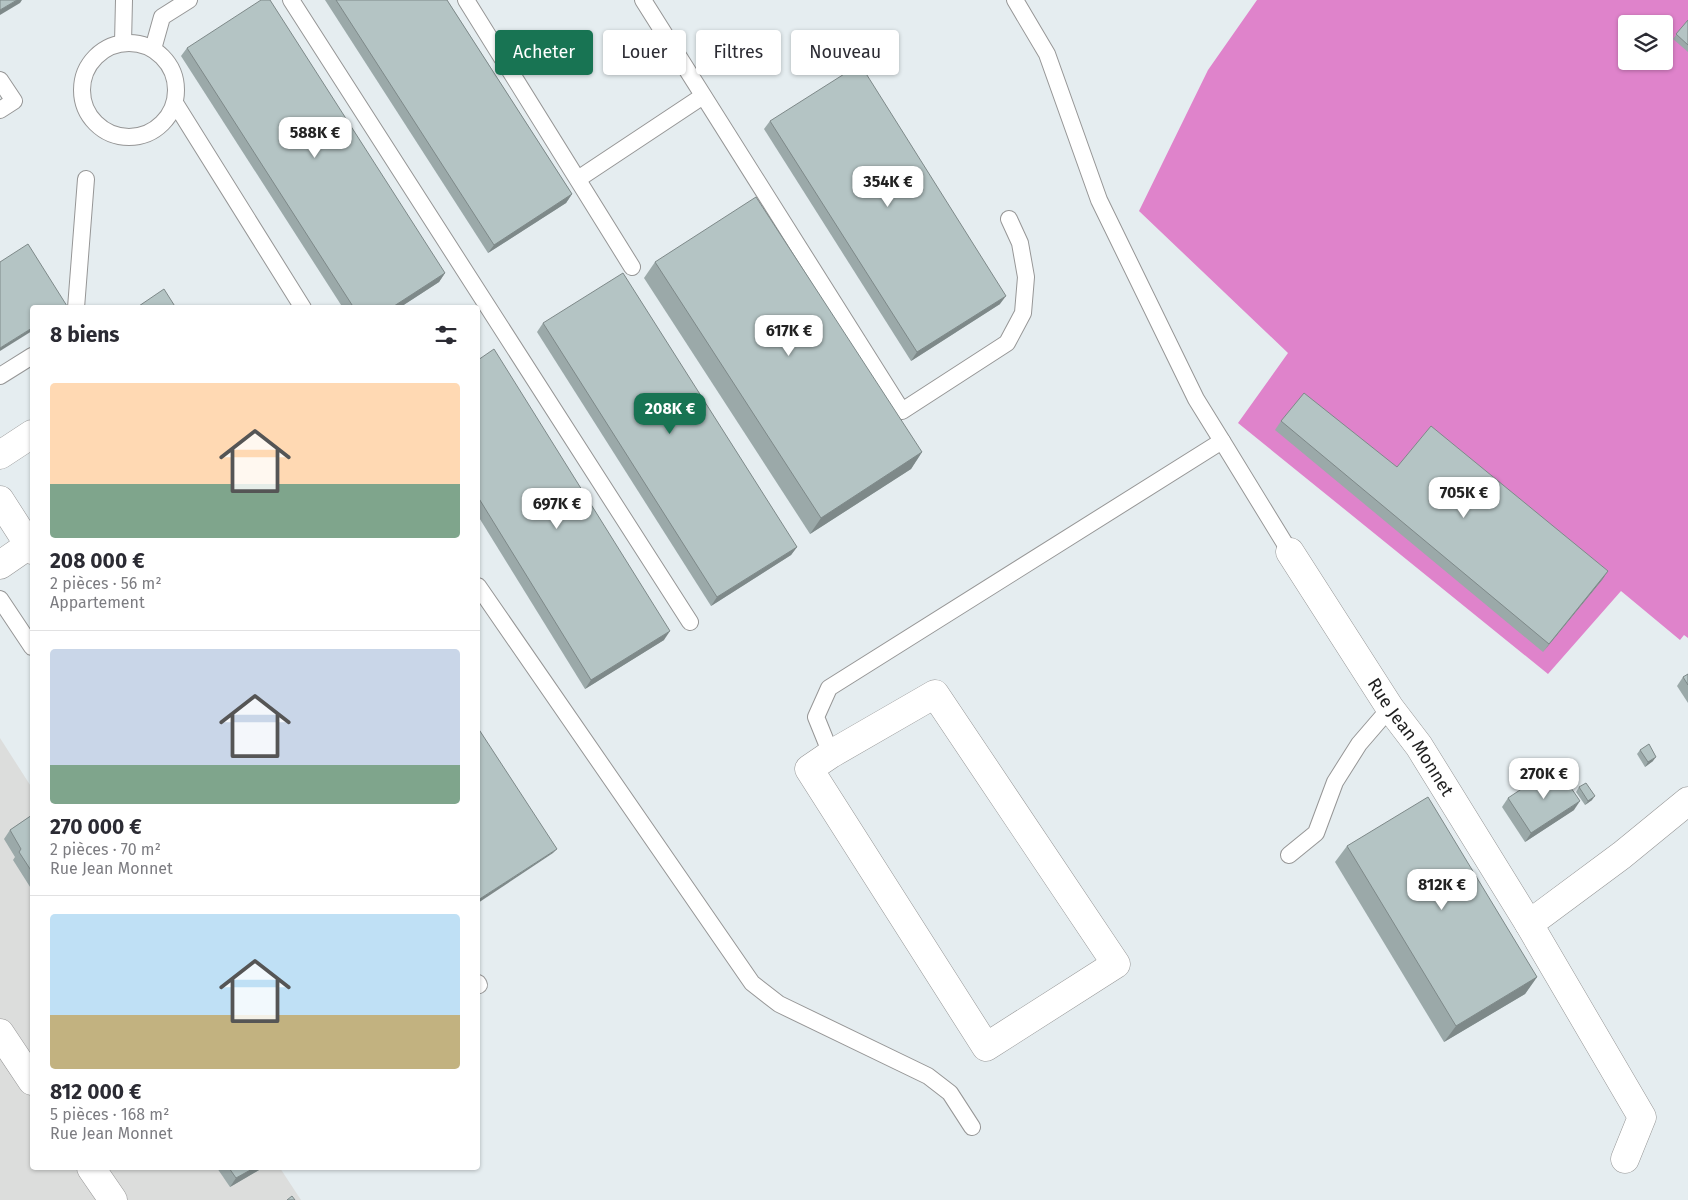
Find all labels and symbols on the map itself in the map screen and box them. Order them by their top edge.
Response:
pin: 588K € [274,116,356,159]
pin: 354K € [847,166,929,208]
pin: 617K € [748,314,830,357]
pin: 208K € [629,392,711,435]
pin: 705K € [1423,476,1505,519]
pin: 697K € [516,488,598,530]
street label: Rue Jean Monnet [1363,674,1459,801]
pin: 270K € [1503,758,1585,800]
pin: 812K € [1401,868,1483,911]

